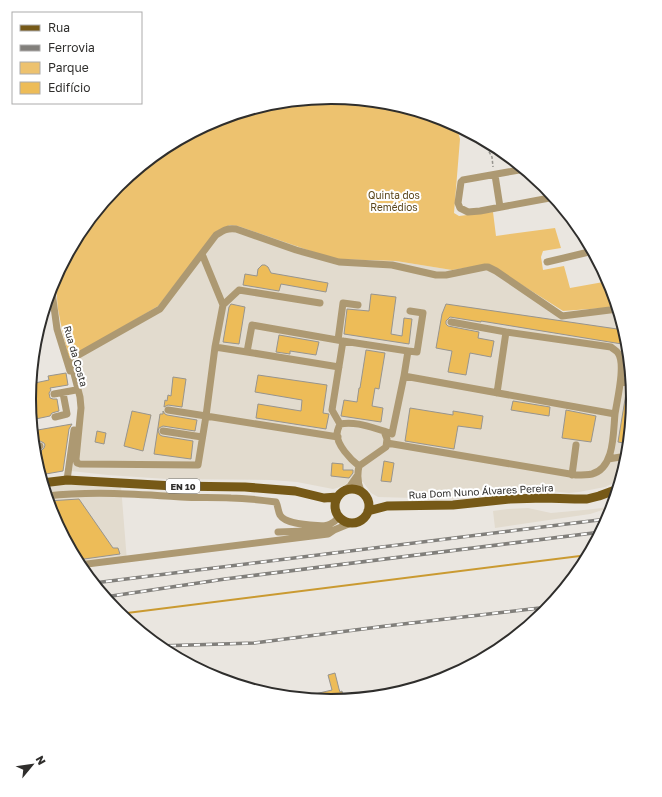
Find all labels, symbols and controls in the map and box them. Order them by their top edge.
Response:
legend [12,12,142,104]
text: Rua [48,20,70,35]
text: Ferrovia [48,40,95,55]
text: Parque [48,60,89,75]
text: Edifício [48,80,90,95]
park label: Quinta dos Remédios [368,189,420,213]
street label: Rua da Costa [62,324,90,388]
road number: EN 10 [166,479,200,493]
street label: Rua Dom Nuno Álvares Pereira [408,481,554,501]
north arrow [12,745,52,785]
text: N [33,753,49,767]

